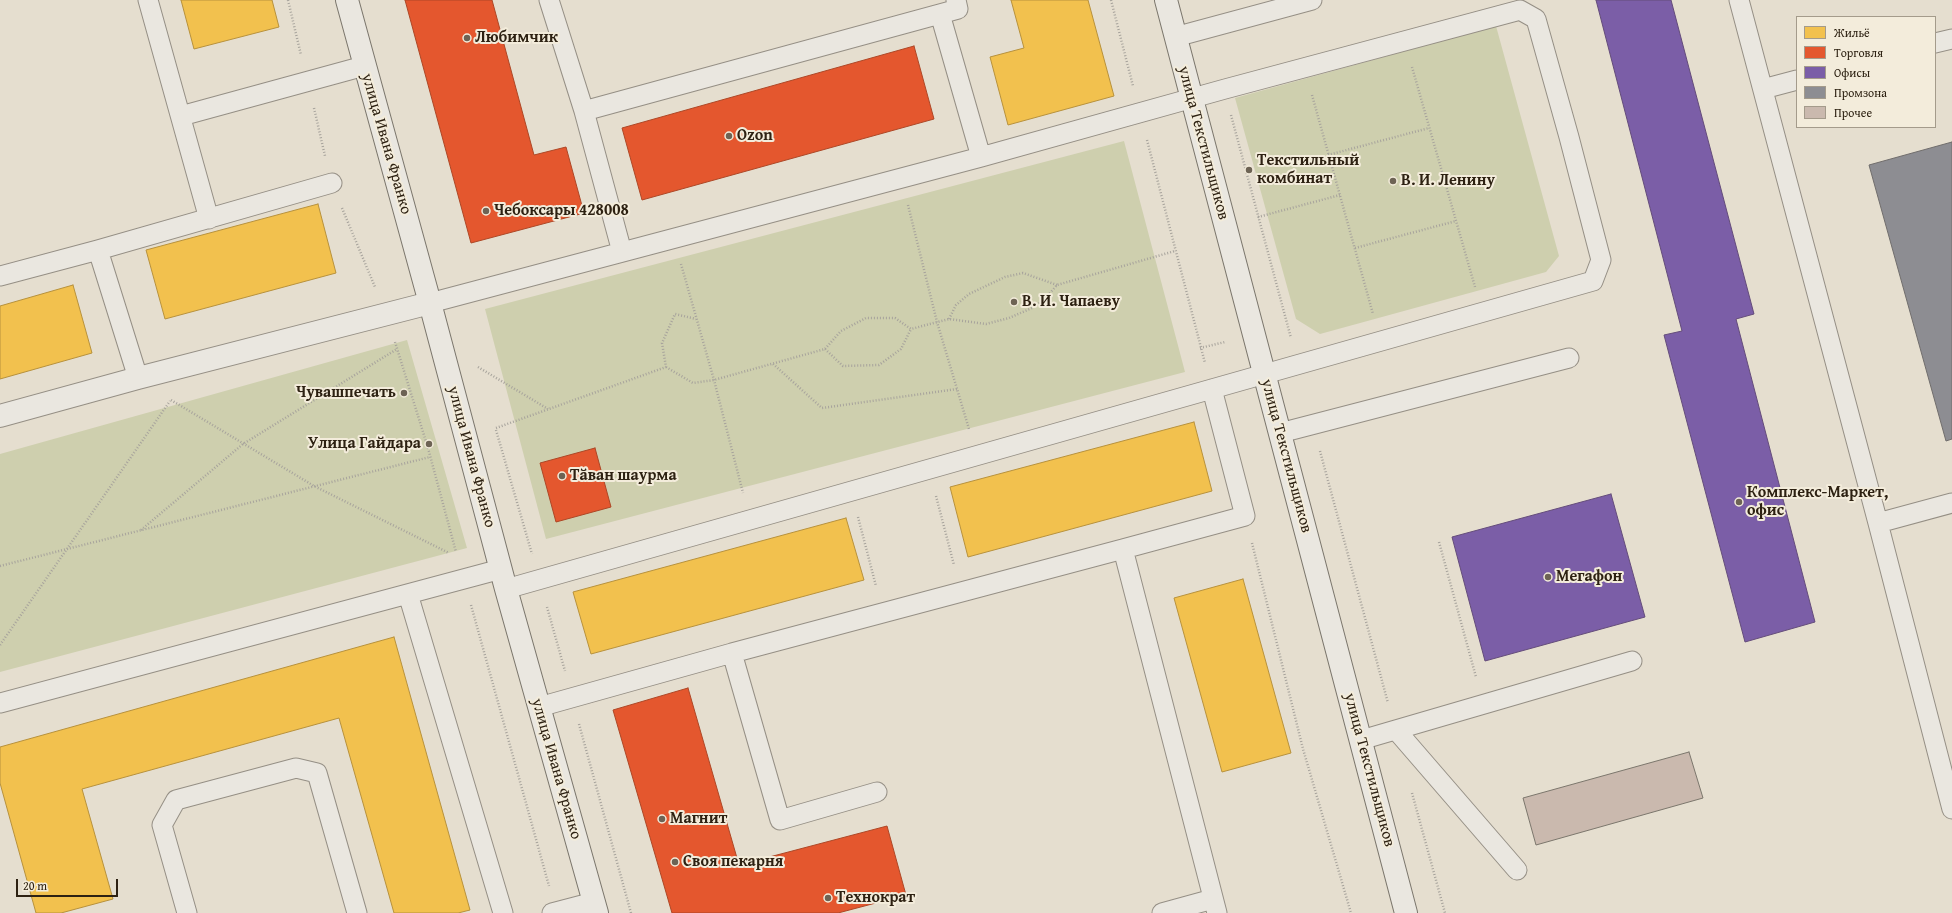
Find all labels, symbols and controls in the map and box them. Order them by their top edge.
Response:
legend [1796,16,1936,128]
text: Жильё [1834,24,1870,41]
place label: Любимчик [475,28,558,48]
marker: Любимчик [462,33,472,43]
text: Торговля [1834,44,1883,61]
street label: улица Текстильщиков [1173,64,1233,222]
text: Офисы [1834,64,1870,81]
street label: улица Ивана Франко [357,71,415,217]
text: Промзона [1834,84,1887,101]
text: Прочее [1834,104,1872,121]
place label: Ozon [737,126,773,146]
marker: Ozon [724,131,734,141]
place label: Текстильный комбинат [1257,151,1359,189]
marker: Текстильный комбинат [1244,165,1254,175]
place label: В. И. Ленину [1401,171,1495,191]
marker: В. И. Ленину [1388,176,1398,186]
place label: Чебоксары 428008 [494,201,629,221]
marker: Чебоксары 428008 [481,206,491,216]
place label: В. И. Чапаеву [1022,292,1120,312]
marker: В. И. Чапаеву [1009,297,1019,307]
street label: улица Текстильщиков [1256,377,1316,535]
place label: Чувашпечать [296,383,396,403]
street label: улица Ивана Франко [443,384,499,530]
marker: Чувашпечать [399,388,409,398]
place label: Улица Гайдара [308,434,421,454]
marker: Улица Гайдара [424,439,434,449]
place label: Тӑван шаурма [570,466,677,486]
marker: Тӑван шаурма [557,471,567,481]
place label: Комплекс-Маркет, офис [1747,483,1888,521]
marker: Комплекс-Маркет, офис [1734,497,1744,507]
place label: Мегафон [1556,567,1622,587]
marker: Мегафон [1543,572,1553,582]
street label: улица Текстильщиков [1339,691,1399,849]
street label: улица Ивана Франко [527,696,585,842]
place label: Магнит [670,809,727,829]
marker: Магнит [657,814,667,824]
place label: Своя пекарня [683,852,783,872]
marker: Своя пекарня [670,857,680,867]
scale bar [18,871,120,897]
text: 20 m [23,877,47,894]
place label: Технократ [836,888,915,908]
marker: Технократ [823,893,833,903]

